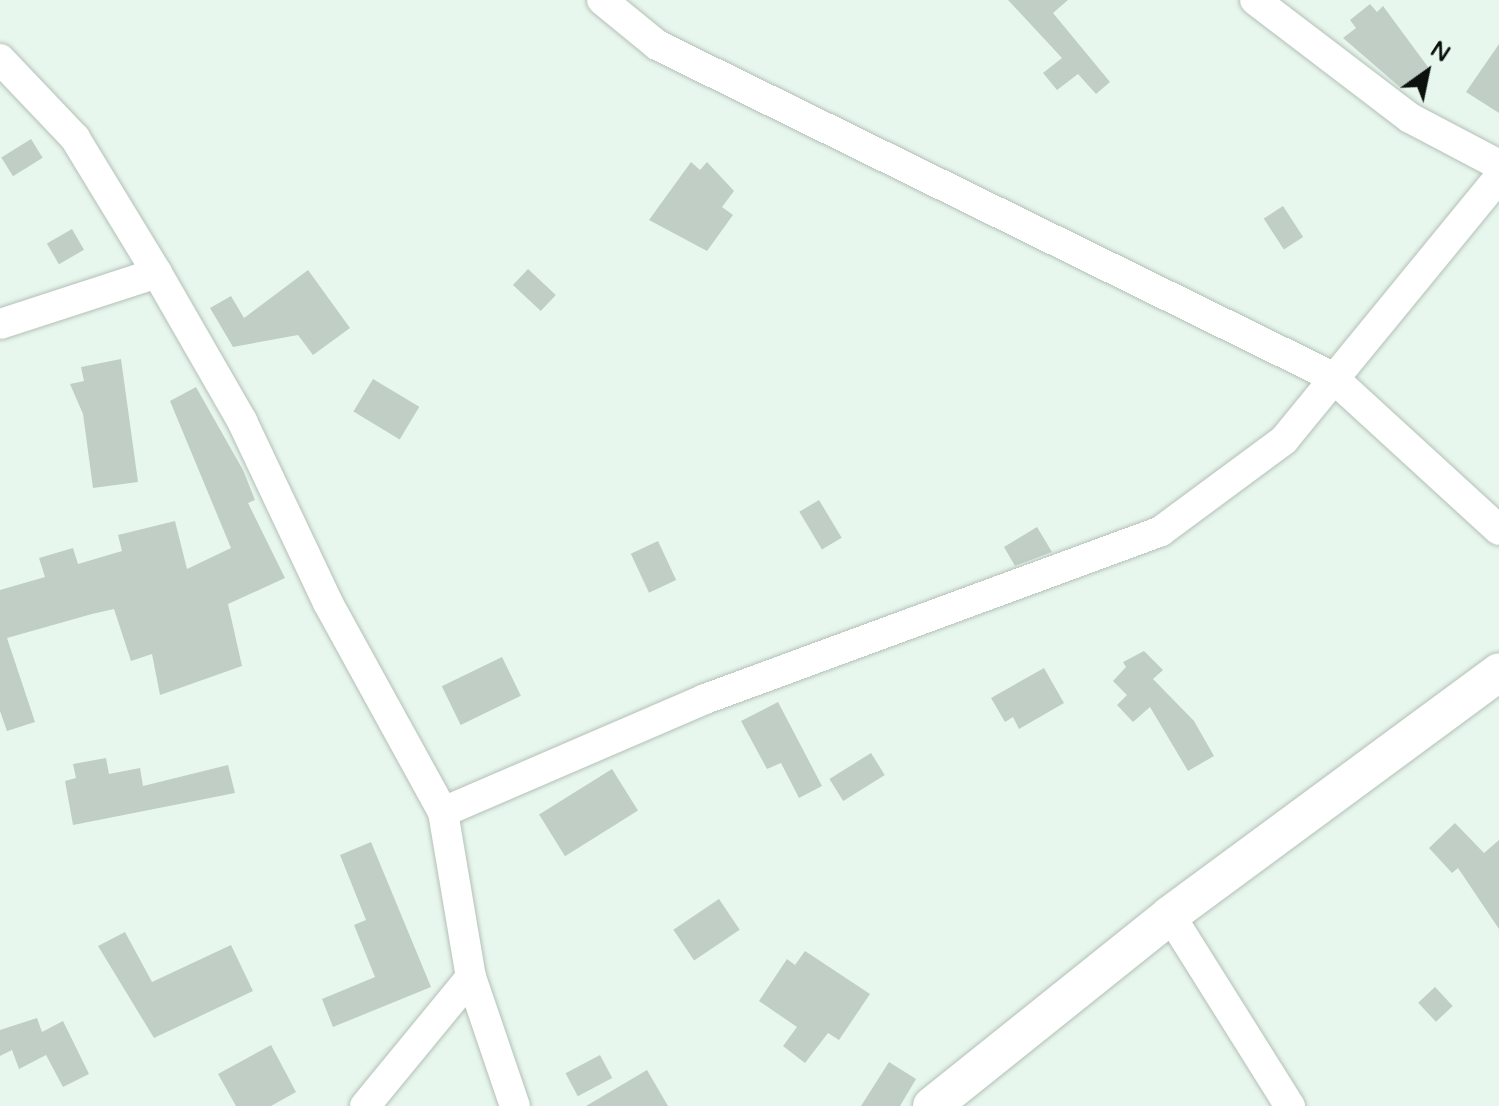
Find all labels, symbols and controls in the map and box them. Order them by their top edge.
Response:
north arrow [1387,32,1467,112]
text: N [1426,36,1455,68]

